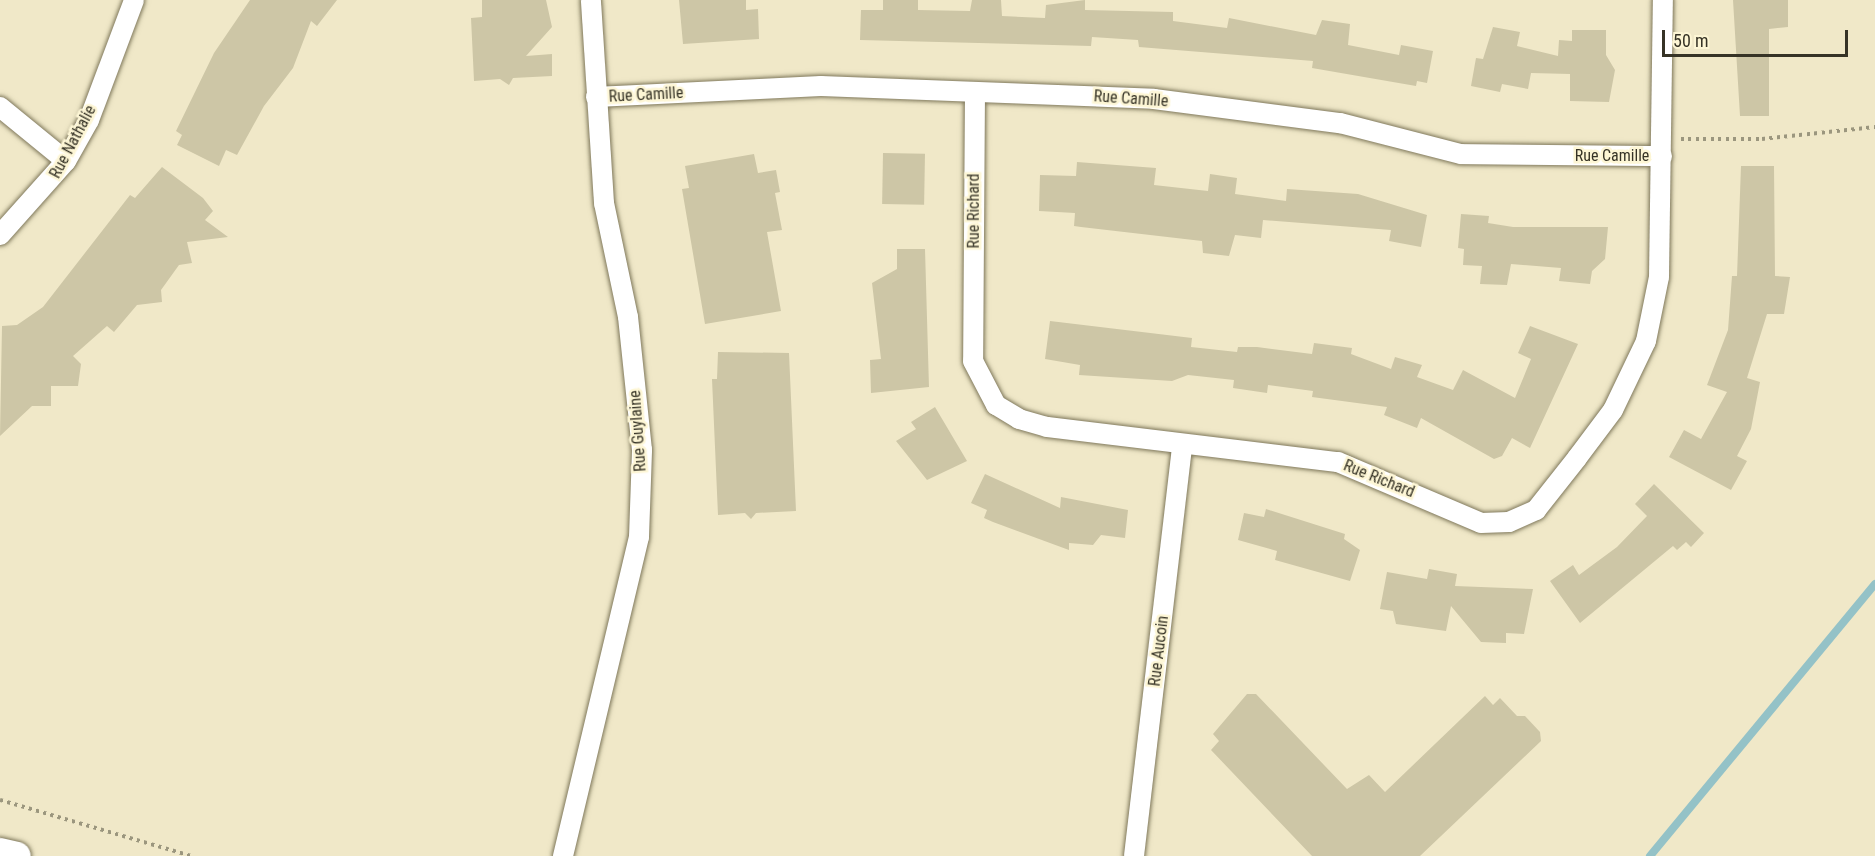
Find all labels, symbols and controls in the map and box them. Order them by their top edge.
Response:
scale bar [1665,18,1851,56]
text: 50 m [1673,30,1708,51]
street label: Rue Camille [608,83,684,107]
street label: Rue Camille [1093,87,1169,111]
street label: Rue Nathalie [46,102,100,182]
street label: Rue Camille [1575,146,1649,166]
street label: Rue Richard [964,173,984,249]
street label: Rue Guylaine [626,390,650,472]
street label: Rue Richard [1341,456,1417,502]
street label: Rue Aucoin [1145,615,1173,687]

